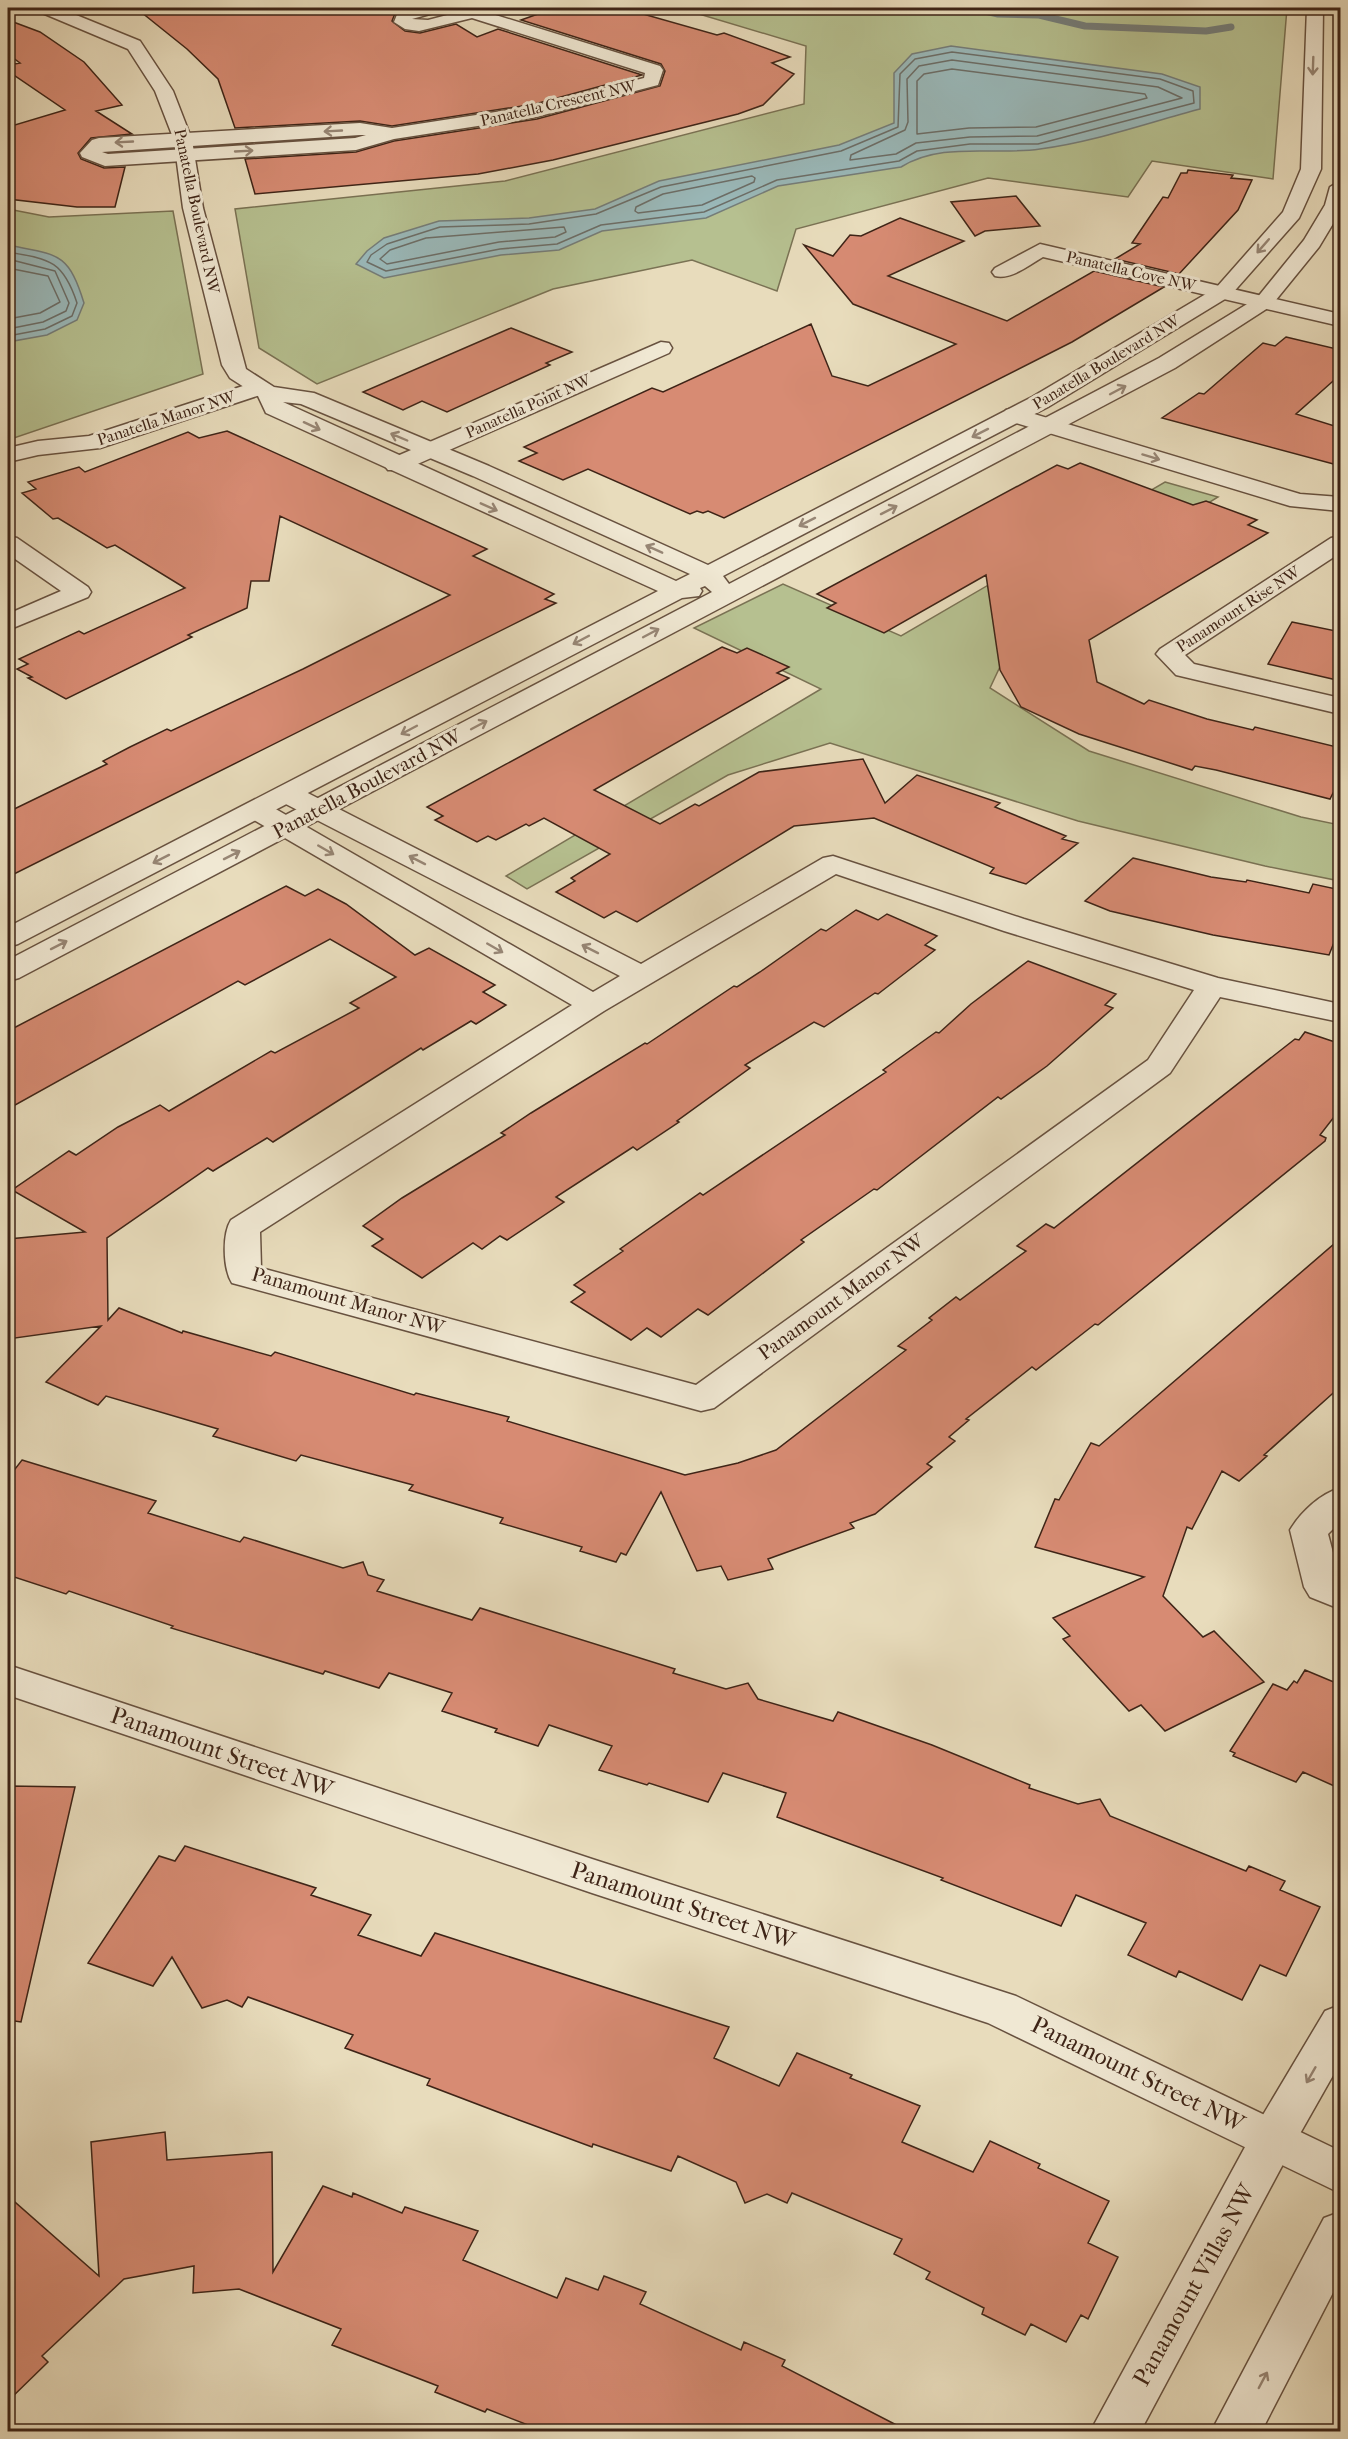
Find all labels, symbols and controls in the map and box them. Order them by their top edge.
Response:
one-way arrow [1307,55,1318,75]
street label: Panatella Crescent NW [478,76,639,130]
one-way arrow [324,125,344,136]
street label: Panatella Boulevard NW [170,127,224,296]
one-way arrow [115,137,135,148]
one-way arrow [233,145,253,156]
one-way arrow [1257,238,1271,254]
street label: Panatella Cove NW [1064,247,1199,295]
street label: Panatella Boulevard NW [1029,310,1184,413]
street label: Panatella Point NW [462,369,595,442]
one-way arrow [1108,384,1126,395]
street label: Panatella Manor NW [95,386,239,449]
one-way arrow [302,421,320,432]
one-way arrow [972,427,989,439]
one-way arrow [390,431,408,442]
one-way arrow [1141,452,1160,463]
one-way arrow [480,501,498,513]
one-way arrow [880,504,897,516]
one-way arrow [798,517,816,528]
one-way arrow [645,543,663,554]
street label: Panamount Rise NW [1173,561,1304,656]
one-way arrow [642,627,659,639]
one-way arrow [573,635,591,646]
one-way arrow [470,719,487,731]
street label: Panatella Boulevard NW [269,724,466,843]
one-way arrow [400,725,418,736]
one-way arrow [317,844,334,856]
one-way arrow [223,849,240,861]
one-way arrow [153,854,171,866]
one-way arrow [409,854,426,866]
one-way arrow [50,938,68,950]
one-way arrow [486,942,503,954]
one-way arrow [582,943,600,954]
street label: Panamount Manor NW [754,1228,930,1365]
street label: Panamount Manor NW [249,1262,448,1340]
street label: Panamount Street NW [107,1701,338,1804]
street label: Panamount Street NW [568,1856,800,1955]
street label: Panamount Street NW [1027,2010,1250,2138]
one-way arrow [1305,2066,1317,2083]
street label: Panamount Villas NW [1127,2178,1262,2391]
one-way arrow [1258,2371,1269,2389]

